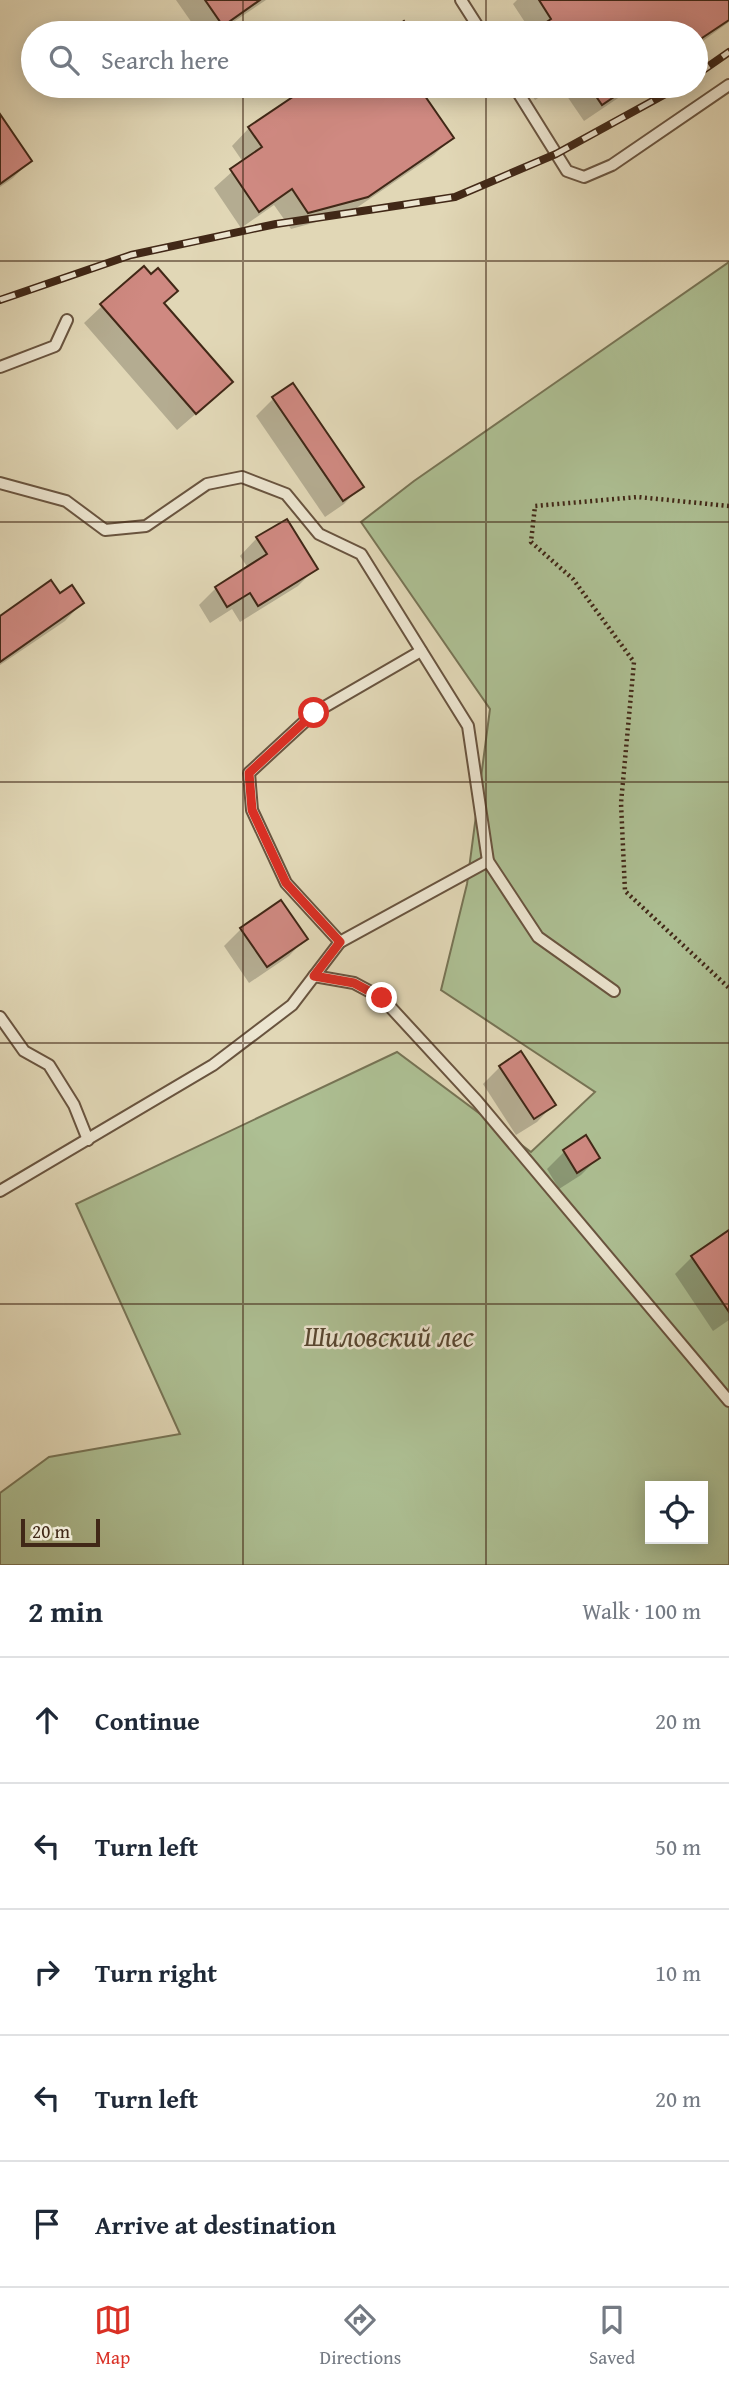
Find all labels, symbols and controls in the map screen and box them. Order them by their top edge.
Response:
search box [21,21,708,98]
text: Search here [101,40,229,79]
icon: search [45,41,83,79]
route start [298,697,329,728]
route end [366,982,397,1013]
park label: Шиловский лес [304,1315,475,1356]
map controls [645,1481,708,1544]
button: locate [645,1481,708,1544]
scale bar [21,1516,100,1548]
text: 20 m [32,1517,70,1545]
text: 2 min [28,1589,103,1633]
text: Walk · 100 m [582,1594,701,1627]
icon: ahead [28,1701,66,1739]
text: Continue [95,1701,200,1740]
text: 20 m [655,1704,701,1737]
icon: left [28,1827,66,1865]
text: Turn left [95,1827,198,1866]
text: 50 m [655,1830,701,1863]
icon: right [28,1953,66,1991]
text: Turn right [95,1953,217,1992]
text: 10 m [655,1956,701,1989]
icon: left [28,2079,66,2117]
text: Turn left [95,2079,198,2118]
text: 20 m [655,2082,701,2115]
icon: arrive [28,2205,66,2243]
text: Arrive at destination [95,2205,336,2244]
tab: Map [94,2301,132,2371]
tab: Directions [320,2301,401,2371]
tab: Saved [589,2301,635,2371]

